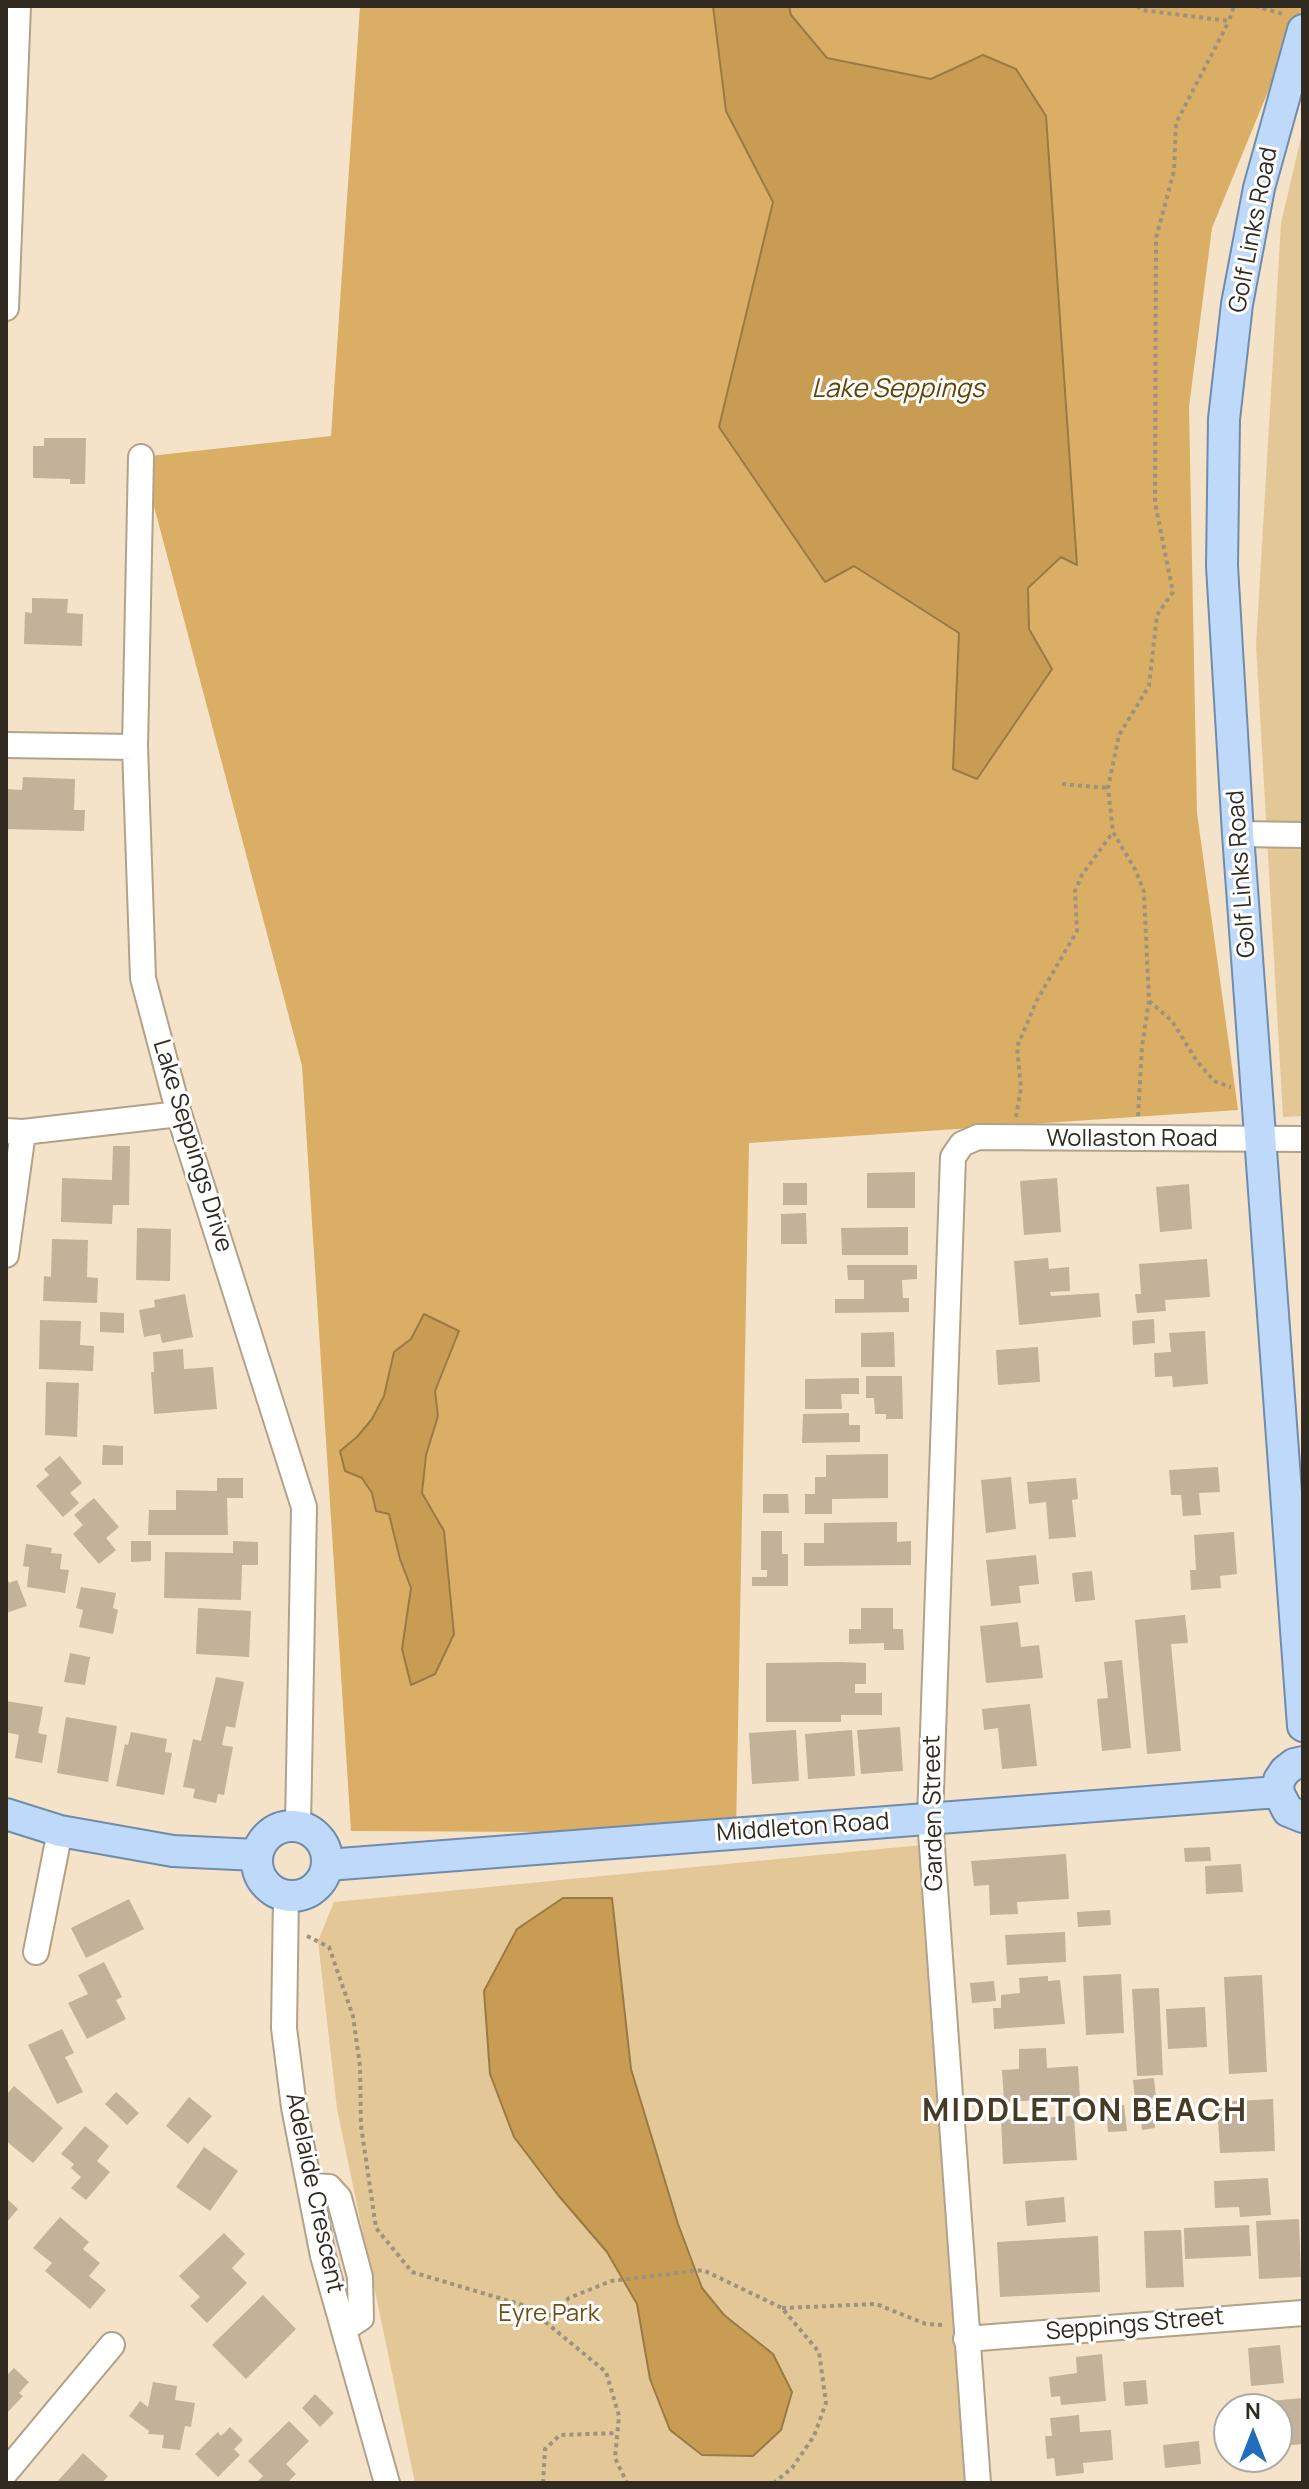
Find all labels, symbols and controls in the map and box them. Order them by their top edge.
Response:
street label: Golf Links Road [1224,145,1284,315]
water label: Lake Seppings [812,374,984,406]
street label: Golf Links Road [1222,789,1262,959]
street label: Lake Seppings Drive [146,1036,238,1256]
street label: Wollaston Road [1046,1125,1218,1153]
street label: Garden Street [918,1735,950,1891]
street label: Middleton Road [716,1808,890,1848]
street label: Adelaide Crescent [279,2090,349,2296]
district label: MIDDLETON BEACH [922,2093,1248,2131]
park label: Eyre Park [498,2300,600,2328]
street label: Seppings Street [1045,2303,1225,2347]
north arrow [1213,2393,1293,2473]
text: N [1245,2396,1261,2426]

